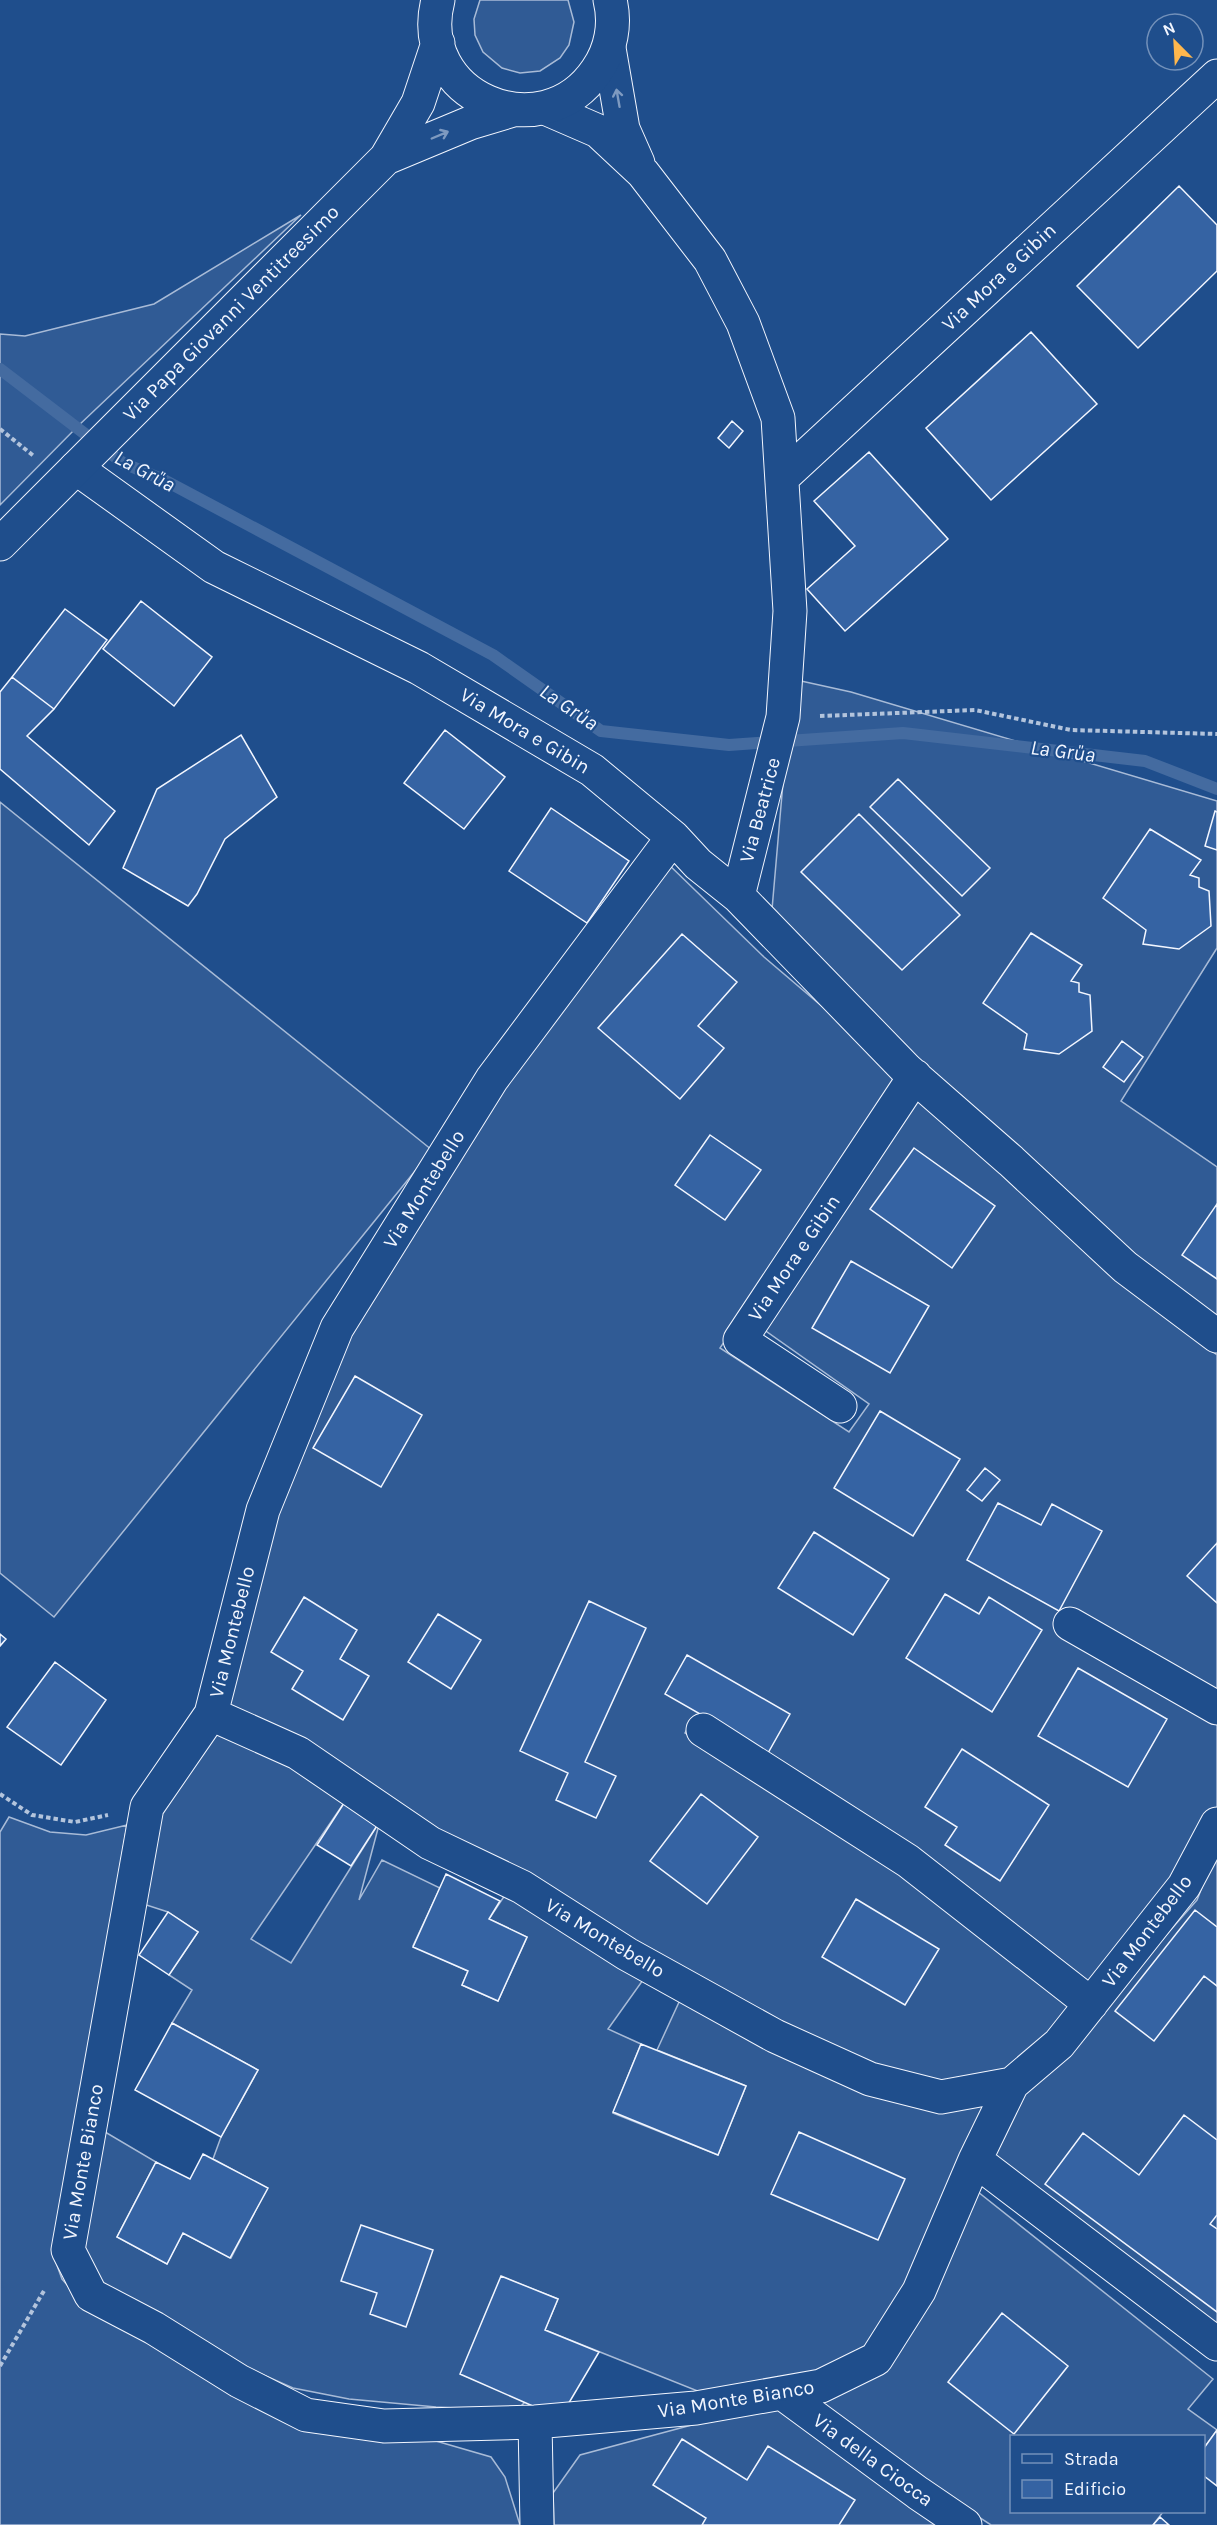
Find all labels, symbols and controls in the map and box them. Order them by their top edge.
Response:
north arrow [1145,12,1205,72]
text: N [1160,18,1178,40]
one-way arrow [612,88,623,108]
one-way arrow [430,129,448,140]
street label: Via Papa Giovanni Ventitreesimo [118,200,344,426]
street label: Via Mora e Gibin [937,218,1061,336]
water label: La Grűa [111,445,179,497]
water label: La Grűa [535,679,603,735]
street label: Via Mora e Gibin [456,683,594,779]
water label: La Grűa [1029,735,1097,767]
street label: Via Beatrice [735,755,785,865]
street label: Via Montebello [378,1126,470,1252]
street label: Via Mora e Gibin [743,1190,845,1326]
street label: Via Montebello [205,1564,259,1700]
street label: Via Montebello [1097,1870,1197,1992]
street label: Via Montebello [541,1893,669,1983]
street label: Via Monte Bianco [58,2082,108,2242]
street label: Via Monte Bianco [656,2375,816,2423]
street label: Via della Ciocca [808,2409,938,2511]
legend [1010,2435,1205,2513]
text: Strada [1064,2448,1119,2470]
text: Edificio [1064,2478,1126,2500]

